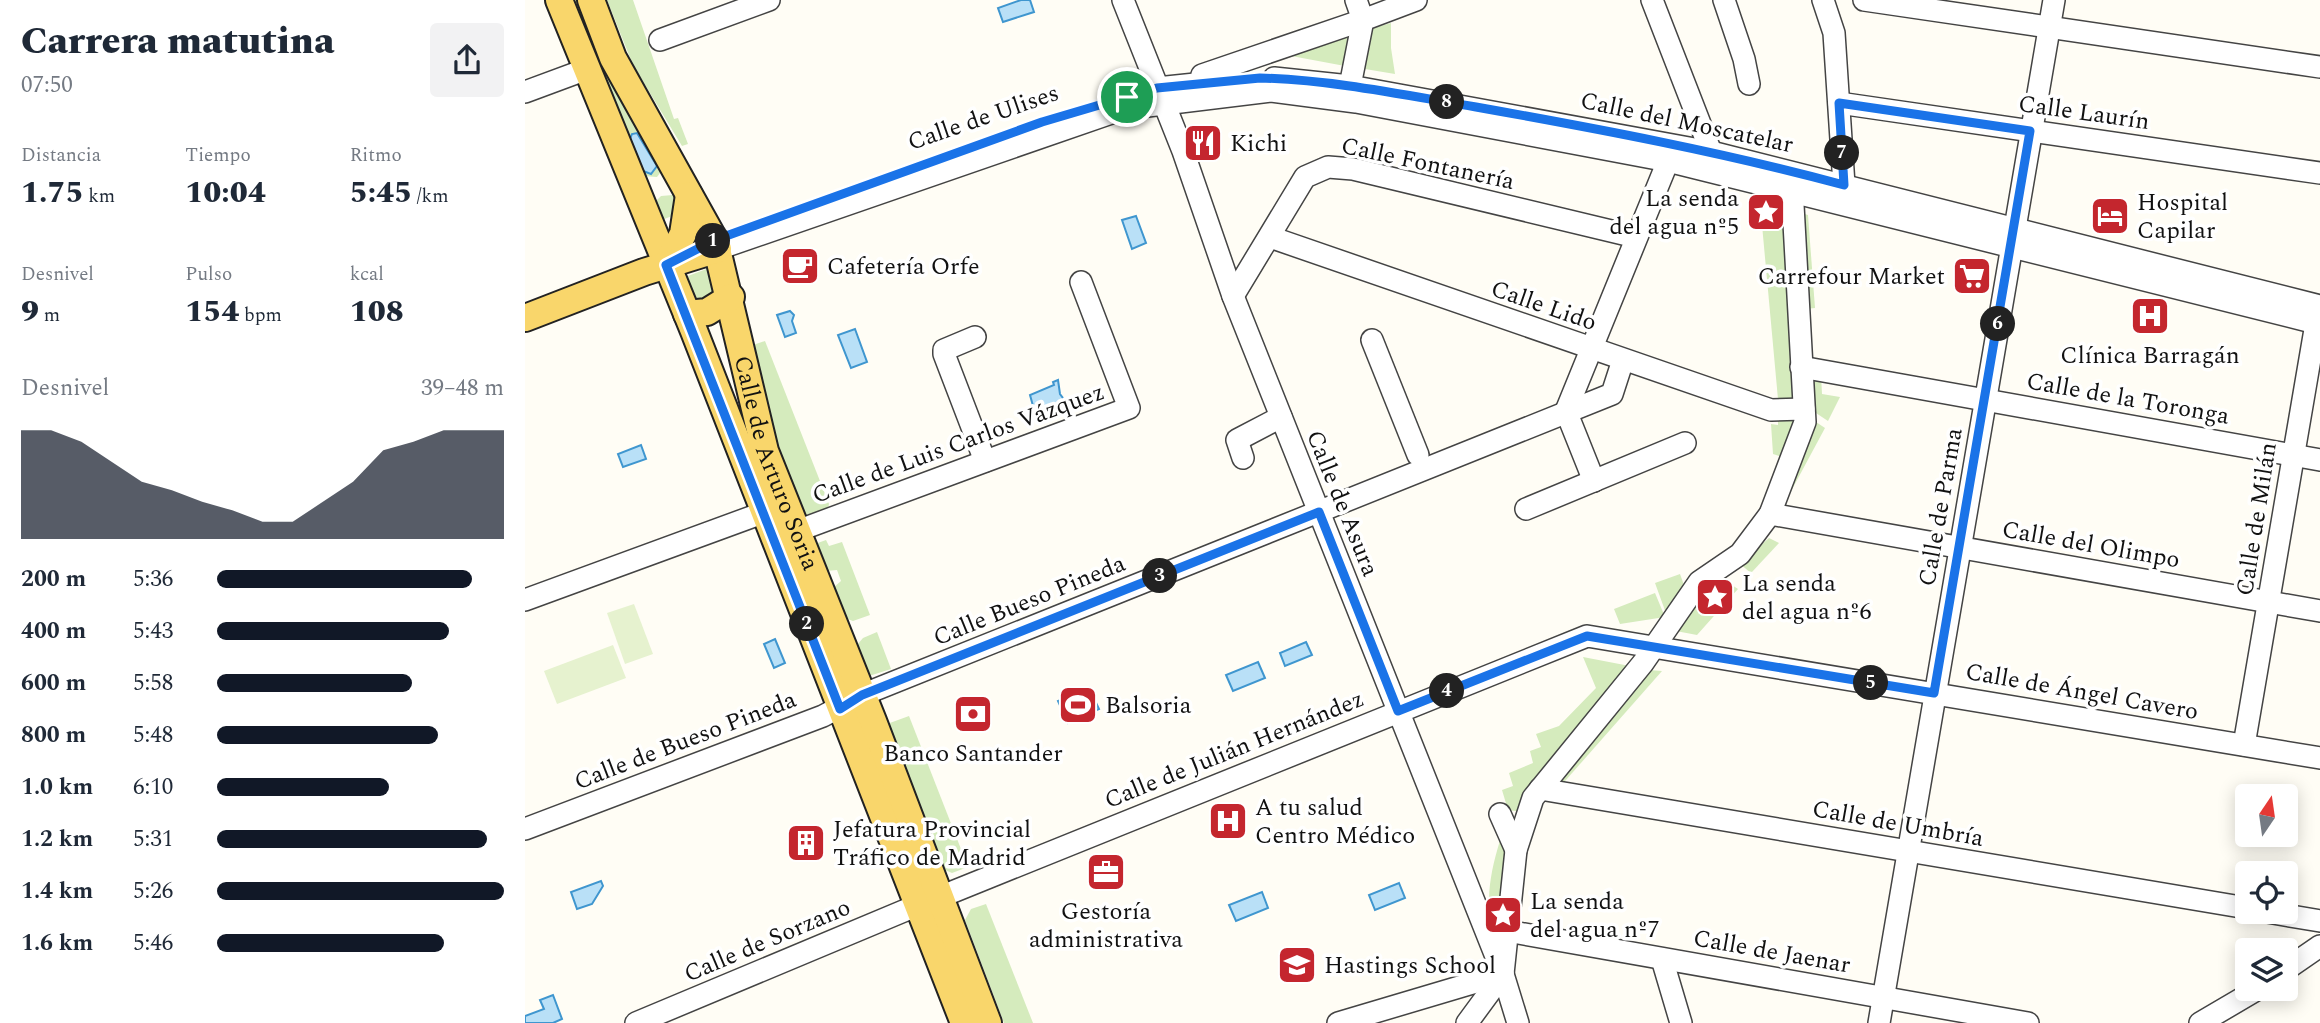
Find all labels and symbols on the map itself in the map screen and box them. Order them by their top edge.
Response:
pin [1097,67,1157,127]
street label: Calle de Ulises [903,75,1064,161]
street label: Calle del Moscatelar [1577,83,1797,163]
pin: 8 [1429,84,1465,119]
street label: Calle Laurín [2016,86,2152,140]
restaurant icon: Kichi [1182,122,1224,164]
place label: Kichi [1230,126,1287,162]
street label: Calle Fontanería [1338,128,1518,200]
pin: 7 [1825,136,1859,170]
place label: La senda del agua nº5 [1609,181,1739,245]
place label: Hospital Capilar [2137,185,2228,249]
place icon: La senda del agua nº5 [1745,191,1787,233]
hotel icon: Hospital Capilar [2089,195,2131,237]
pin: 1 [695,224,731,258]
cafe icon: Cafetería Orfe [779,245,821,287]
place label: Cafetería Orfe [827,249,980,285]
supermarket icon: Carrefour Market [1951,255,1993,297]
place label: Carrefour Market [1758,259,1945,295]
street label: Calle Lido [1486,271,1601,341]
hospital icon: Clínica Barragán [2129,295,2171,337]
pin: 6 [1981,306,2015,342]
place label: Clínica Barragán [2060,338,2240,374]
street label: Calle de Arturo Soria [724,352,828,576]
street label: Calle de la Toronga [2024,363,2232,435]
street label: Calle de Luis Carlos Vázquez [807,374,1110,514]
street label: Calle de Asura [1296,425,1388,582]
street label: Calle de Parma [1909,425,1973,589]
street label: Calle de Milán [2227,440,2287,599]
street label: Calle del Olimpo [1999,512,2183,578]
street label: Calle Bueso Pineda [928,546,1131,656]
pin: 3 [1143,558,1177,594]
place label: La senda del agua nº6 [1742,566,1872,630]
place icon: La senda del agua nº6 [1694,576,1736,618]
pin: 2 [789,606,825,642]
street label: Calle de Ángel Cavero [1963,654,2201,730]
pin: 5 [1853,666,1889,700]
pin: 4 [1429,674,1465,708]
street label: Calle de Julián Hernández [1099,681,1370,819]
street label: Calle de Bueso Pineda [569,682,802,800]
sports icon: Balsoria [1057,684,1099,726]
place label: Balsoria [1105,688,1192,724]
bank icon: Banco Santander [952,693,994,735]
place label: Banco Santander [883,736,1063,772]
north arrow [2235,784,2298,847]
place label: A tu salud Centro Médico [1255,790,1415,854]
street label: Calle de Umbría [1809,791,1987,857]
hospital icon: A tu salud Centro Médico [1207,800,1249,842]
place label: Jefatura Provincial Tráfico de Madrid [833,812,1031,876]
building icon: Jefatura Provincial Tráfico de Madrid [785,822,827,864]
office icon: Gestoría administrativa [1085,851,1127,893]
place label: La senda del agua nº7 [1530,884,1660,948]
street label: Calle de Sorzano [679,890,856,992]
place label: Gestoría administrativa [1029,894,1183,958]
place icon: La senda del agua nº7 [1482,894,1524,936]
street label: Calle de Jaenar [1690,920,1853,984]
school or university icon: Hastings School [1276,944,1318,986]
place label: Hastings School [1324,948,1496,984]

